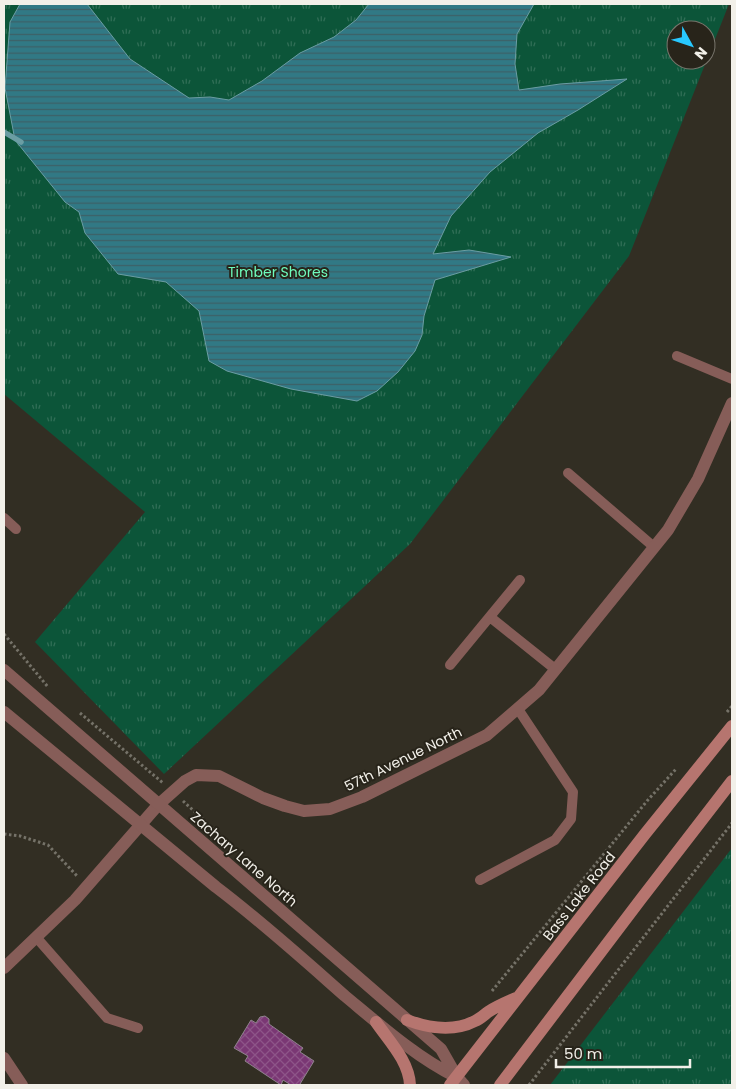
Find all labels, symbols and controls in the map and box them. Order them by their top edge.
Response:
north arrow [666,20,716,70]
text: N [690,43,712,64]
park label: Timber Shores [228,262,328,282]
street label: 57th Avenue North [341,722,465,796]
street label: Zachary Lane North [186,807,302,911]
street label: Bass Lake Road [538,847,620,945]
scale bar [556,1036,690,1068]
text: 50 m [564,1043,602,1064]

